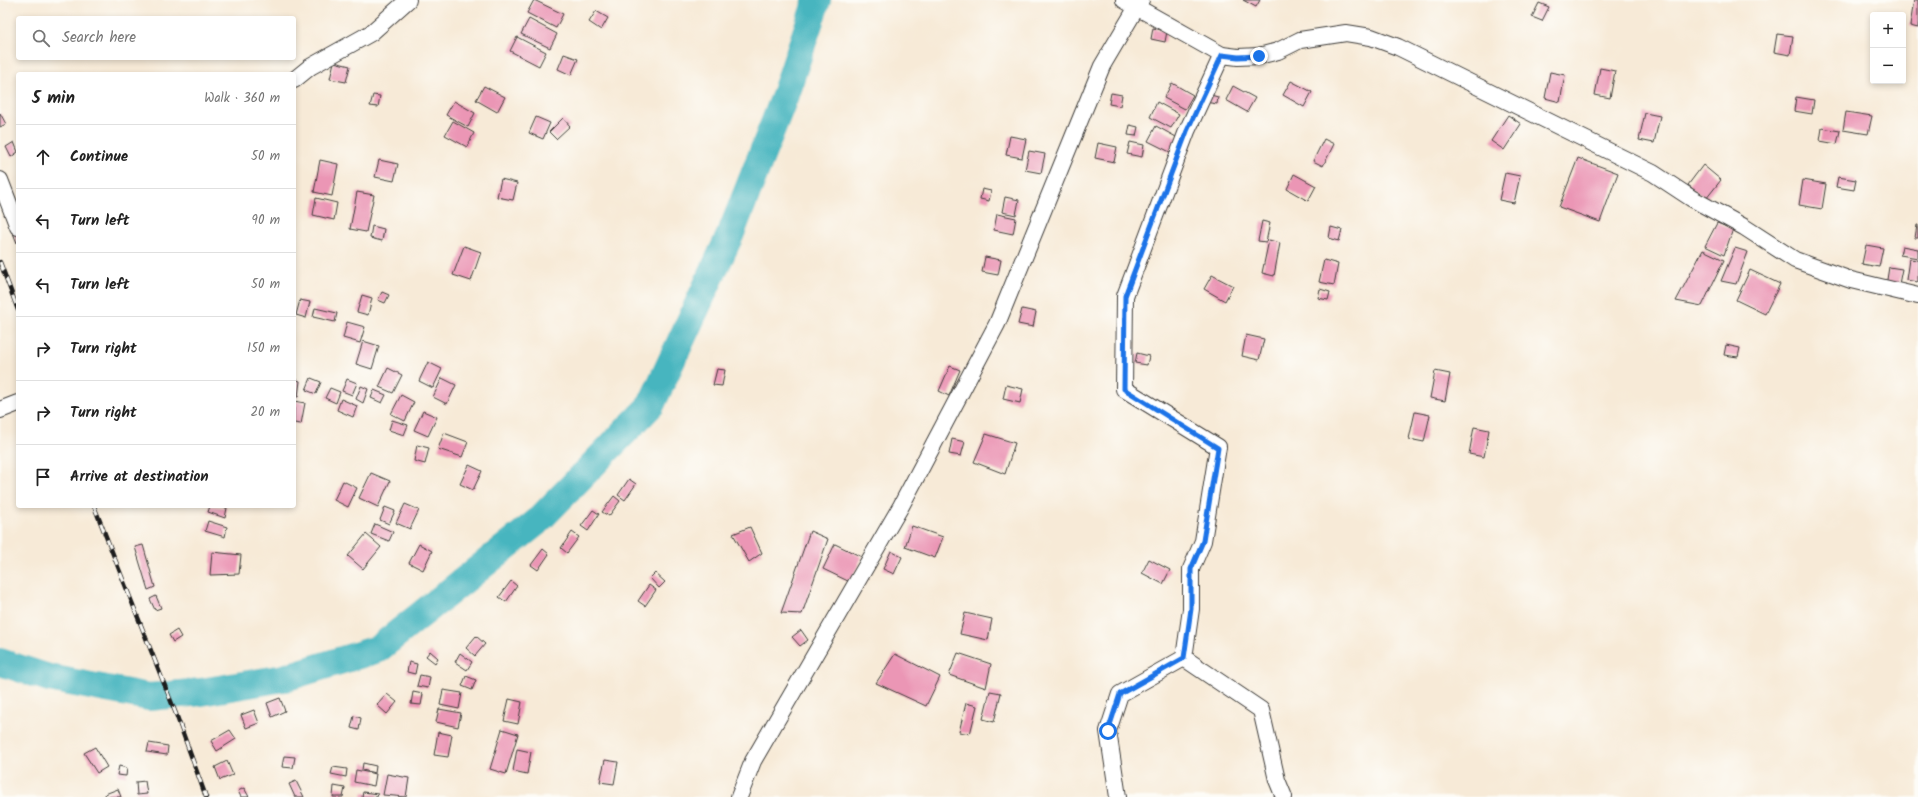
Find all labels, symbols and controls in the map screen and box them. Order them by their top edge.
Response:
map controls [1870,12,1906,84]
button: + [1870,12,1906,48]
search box [16,16,296,60]
text: Search here [62,26,136,50]
icon: search [30,27,52,49]
route end [1250,47,1268,65]
button: − [1870,48,1906,84]
text: 5 min [32,85,75,112]
text: Walk · 360 m [204,88,280,109]
text: Continue [70,145,128,169]
icon: ahead [32,146,54,168]
text: 50 m [251,146,280,167]
text: Turn left [70,209,130,233]
icon: left [32,210,54,232]
text: 90 m [252,210,280,231]
text: Turn left [70,273,130,297]
icon: left [32,274,54,296]
text: 50 m [251,274,280,295]
text: Turn right [70,337,137,361]
icon: right [32,338,54,360]
text: 150 m [247,338,280,359]
text: Turn right [70,401,137,425]
icon: right [32,402,54,424]
text: 20 m [250,402,280,423]
text: Arrive at destination [70,465,209,489]
icon: arrive [32,466,54,488]
route start [1099,722,1117,740]

